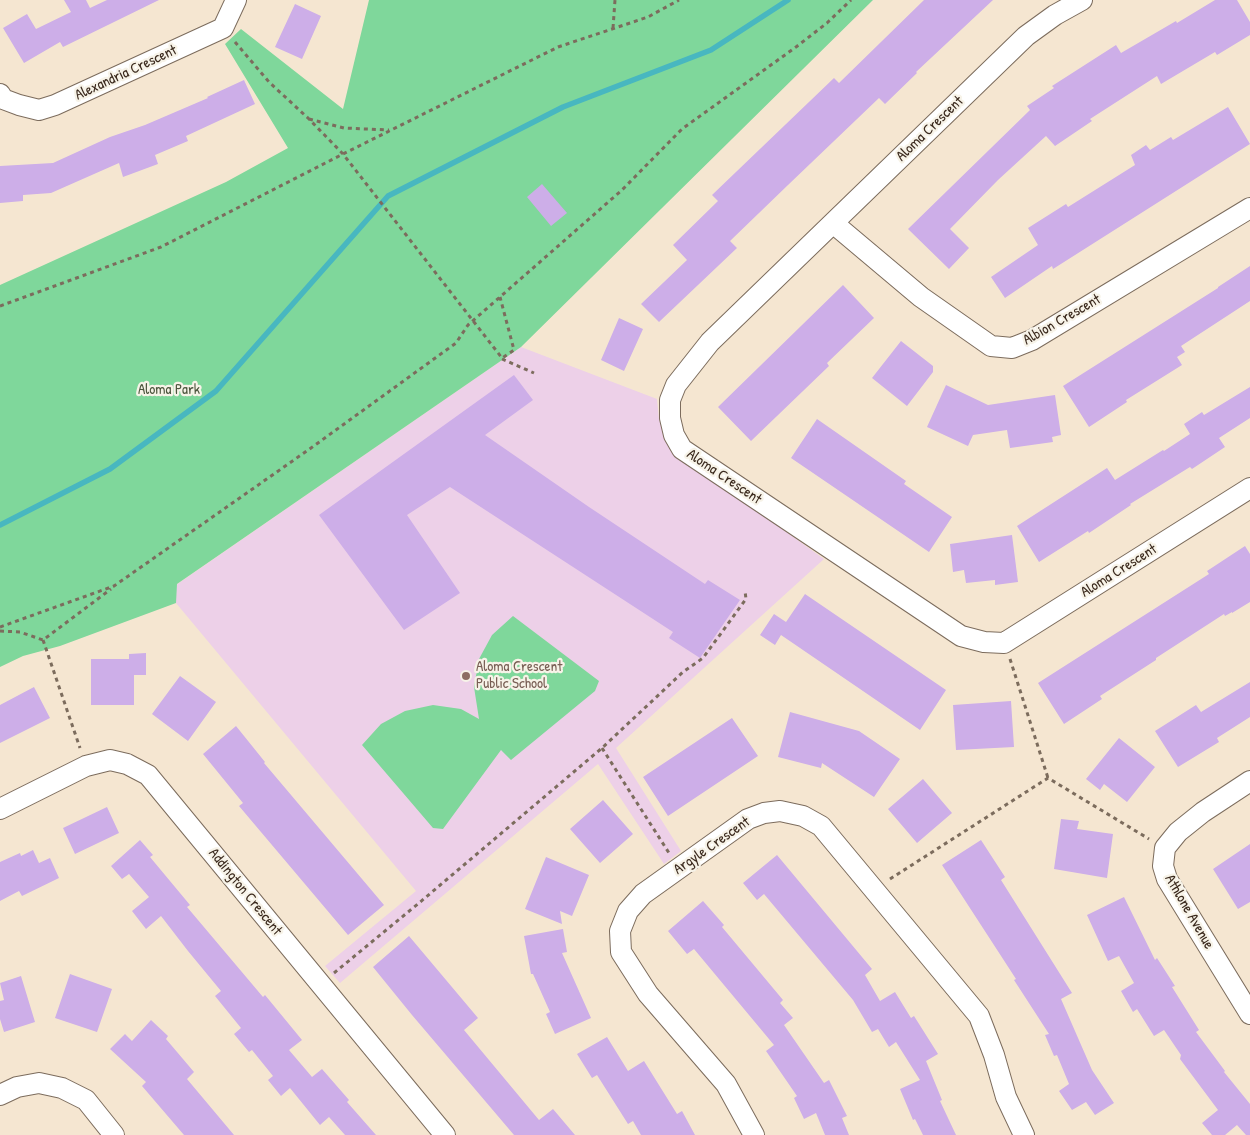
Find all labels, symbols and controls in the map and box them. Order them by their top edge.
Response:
street label: Alexandria Crescent [72,42,180,104]
street label: Aloma Crescent [893,93,967,165]
street label: Albion Crescent [1020,291,1104,349]
park label: Aloma Park [138,381,200,399]
street label: Aloma Crescent [683,445,765,509]
street label: Aloma Crescent [1078,540,1160,602]
place label: Aloma Crescent Public School [476,658,562,693]
marker: Aloma Crescent Public School [460,670,472,682]
street label: Argyle Crescent [670,813,754,879]
street label: Addington Crescent [204,845,286,939]
street label: Athlone Avenue [1160,872,1218,952]

